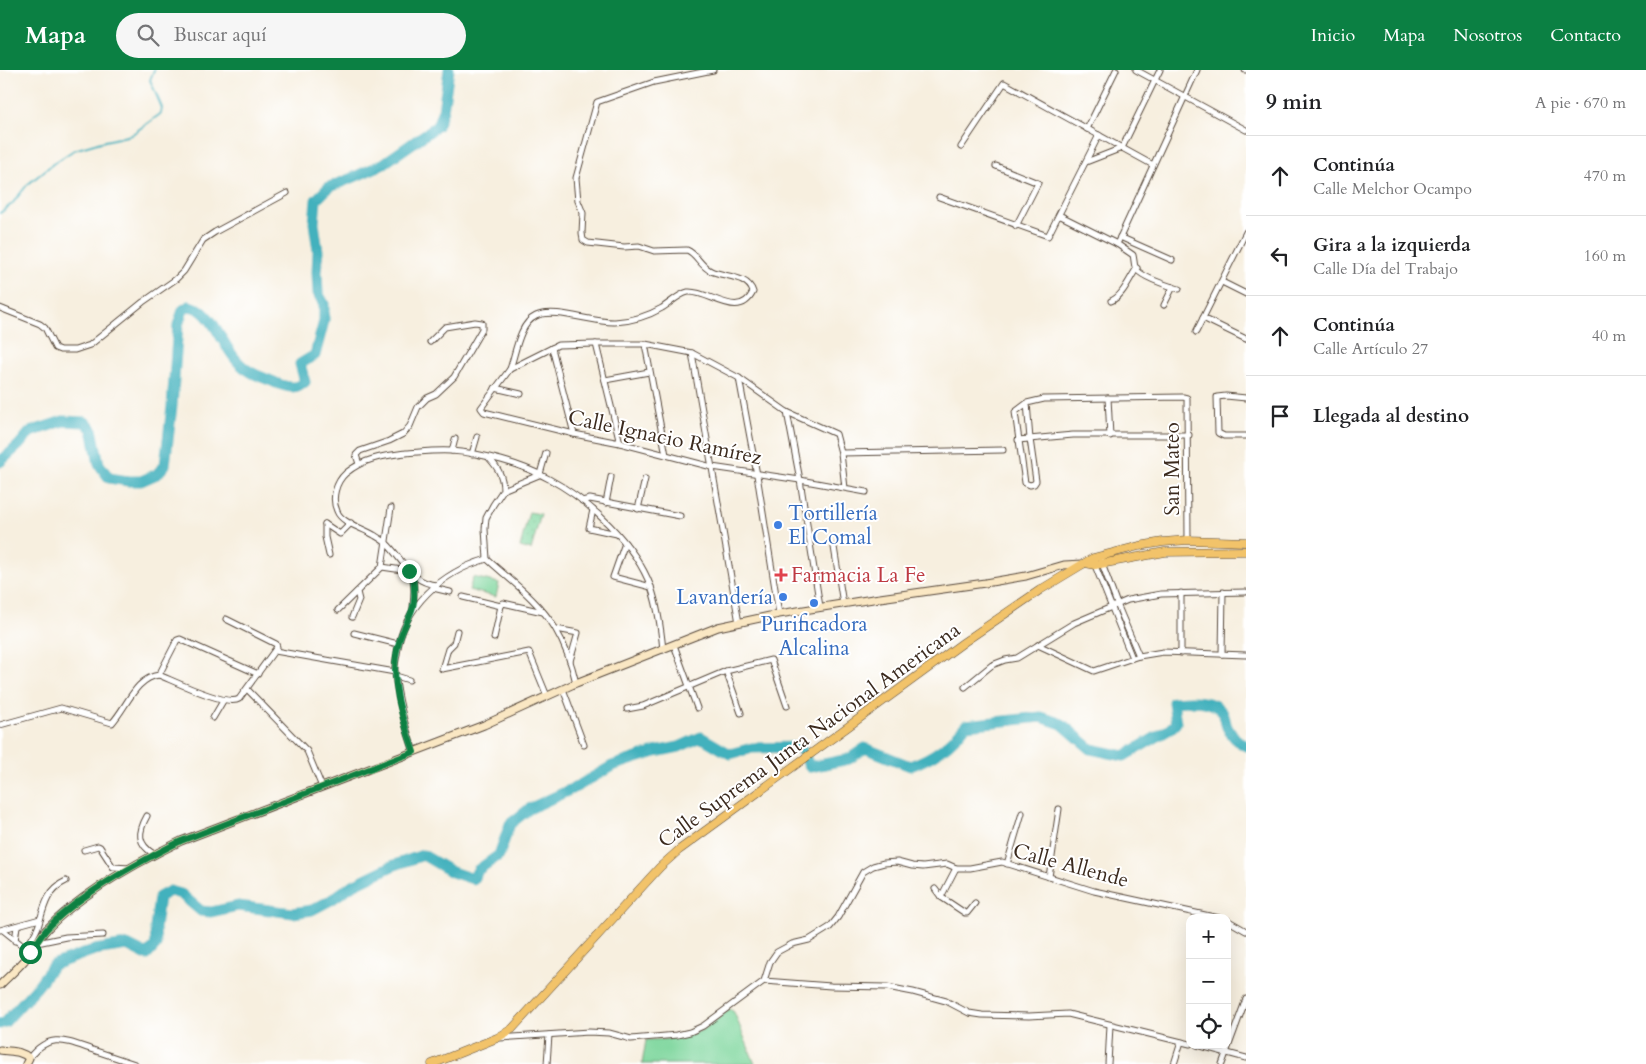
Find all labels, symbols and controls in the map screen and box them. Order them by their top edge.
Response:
search box [116,13,466,58]
text: Mapa [25,19,86,52]
icon: search [134,21,162,49]
text: Buscar aquí [174,22,267,48]
text: Inicio [1311,23,1355,48]
text: Mapa [1383,23,1425,48]
text: Nosotros [1453,23,1522,48]
text: Contacto [1550,23,1621,48]
text: 9 min [1266,88,1322,117]
text: A pie · 670 m [1535,92,1626,114]
text: Continúa [1313,152,1395,178]
icon: ahead [1266,162,1294,190]
text: 470 m [1584,165,1626,187]
text: Calle Melchor Ocampo [1313,178,1472,200]
text: Gira a la izquierda [1313,232,1471,258]
icon: left [1266,242,1294,270]
text: 160 m [1584,245,1626,267]
text: Calle Día del Trabajo [1313,258,1458,280]
text: Continúa [1313,312,1395,338]
icon: ahead [1266,322,1294,350]
text: 40 m [1592,325,1626,347]
text: Calle Artículo 27 [1313,338,1428,360]
icon: arrive [1266,402,1294,430]
street label: Calle Ignacio Ramírez [565,403,765,472]
text: Llegada al destino [1313,403,1469,429]
street label: San Mateo [1158,422,1187,516]
place label: Tortillería El Comal [788,499,878,552]
marker: Tortillería El Comal [772,519,784,531]
route end [398,560,421,583]
place label: Farmacia La Fe [791,561,926,590]
marker: Farmacia La Fe [775,569,787,581]
place label: Lavandería [676,583,773,612]
marker: Lavandería [777,591,789,603]
marker: Purificadora Alcalina [808,597,820,609]
place label: Purificadora Alcalina [760,610,868,663]
street label: Calle Suprema Junta Nacional Americana [652,616,966,855]
street label: Calle Allende [1010,836,1132,895]
map controls [1186,914,1231,1049]
button: + [1186,914,1231,959]
route start [19,941,42,964]
button: − [1186,959,1231,1004]
button: locate [1186,1004,1231,1049]

